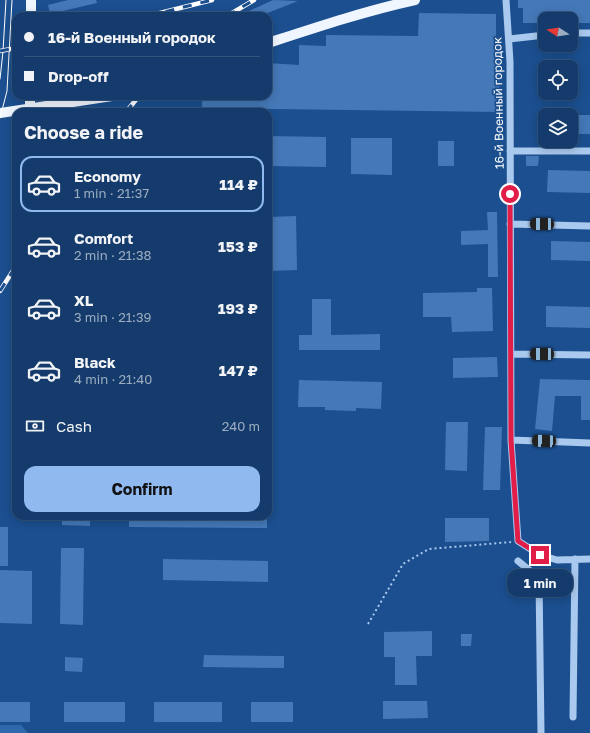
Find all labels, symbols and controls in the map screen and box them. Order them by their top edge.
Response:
north arrow [538,12,578,52]
map controls [538,12,578,148]
text: 16-й Военный городок [48,28,216,46]
street label: 16-й Военный городок [489,37,507,169]
button: locate [538,60,578,100]
text: Drop-off [48,67,108,85]
button: layers [538,108,578,148]
text: Choose a ride [24,121,143,143]
icon: car [26,166,62,202]
text: Economy [74,167,141,185]
text: 114 ₽ [219,175,258,193]
text: 1 min · 21:37 [74,185,149,201]
route start [501,185,519,203]
car [530,218,554,230]
icon: car [26,228,62,264]
text: Comfort [74,229,133,247]
text: 153 ₽ [218,237,258,255]
text: 2 min · 21:38 [74,247,151,263]
icon: car [26,290,62,326]
text: XL [74,291,93,309]
text: 193 ₽ [218,299,258,317]
text: 3 min · 21:39 [74,309,151,325]
car [530,348,554,360]
icon: car [26,352,62,388]
text: Black [74,353,116,371]
text: 147 ₽ [219,361,258,379]
text: 4 min · 21:40 [74,371,152,387]
icon: cash [24,415,46,437]
text: Cash [56,417,92,435]
text: 240 m [222,418,260,434]
car [532,435,556,447]
button: Confirm [24,466,260,512]
route end [531,546,549,564]
callout: 1 min [507,569,573,597]
text: 1 min [524,575,556,591]

